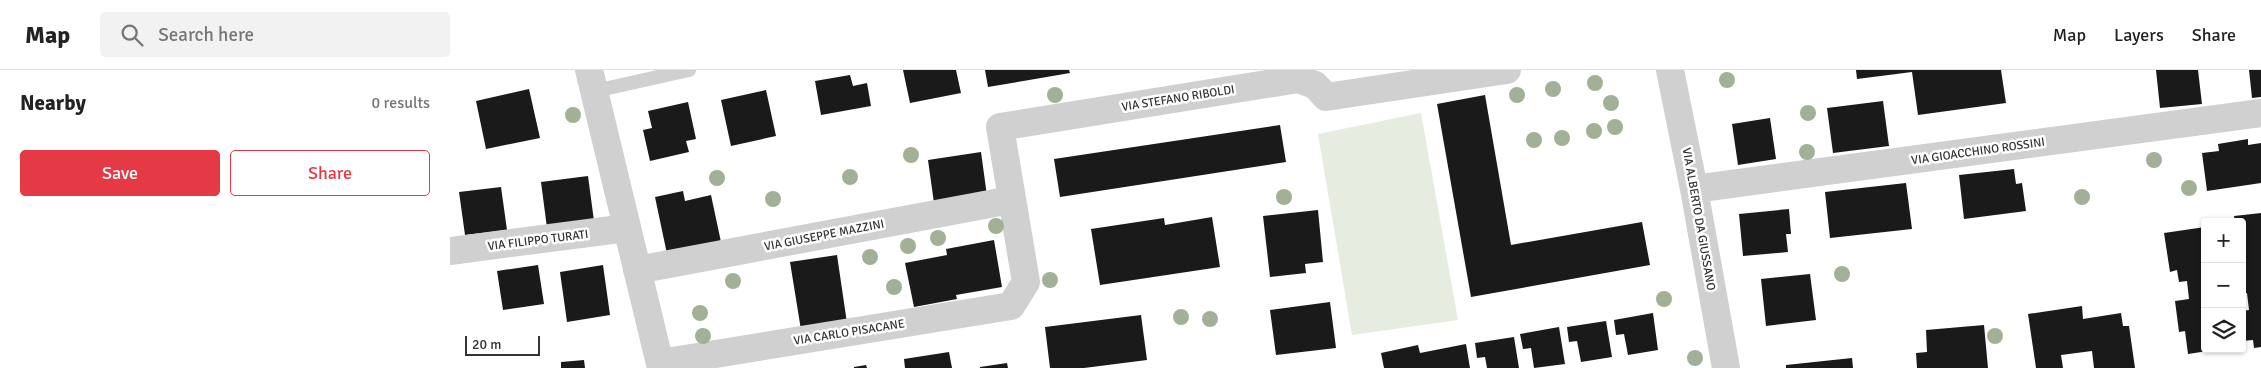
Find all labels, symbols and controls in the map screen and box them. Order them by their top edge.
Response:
search box [100,12,450,57]
text: Map [25,20,70,50]
icon: search [118,21,146,49]
text: Search here [158,23,254,47]
text: Map [2053,24,2086,46]
text: Layers [2114,24,2164,46]
text: Share [2192,24,2236,46]
street label: VIA STEFANO RIBOLDI [1120,82,1236,115]
text: Nearby [20,90,86,116]
text: 0 results [371,93,430,113]
street label: VIA GIOACCHINO ROSSINI [1910,135,2046,168]
street label: VIA ALBERTO DA GIUSSANO [1679,147,1718,292]
button: Save [20,150,220,196]
button: Share [230,150,430,196]
street label: VIA GIUSEPPE MAZZINI [763,216,885,254]
map controls [2201,218,2246,353]
button: + [2201,218,2246,263]
street label: VIA FILIPPO TURATI [487,227,589,254]
button: − [2201,263,2246,308]
button: layers [2201,308,2246,353]
street label: VIA CARLO PISACANE [792,316,906,349]
scale bar [465,333,540,356]
text: 20 m [472,336,501,353]

